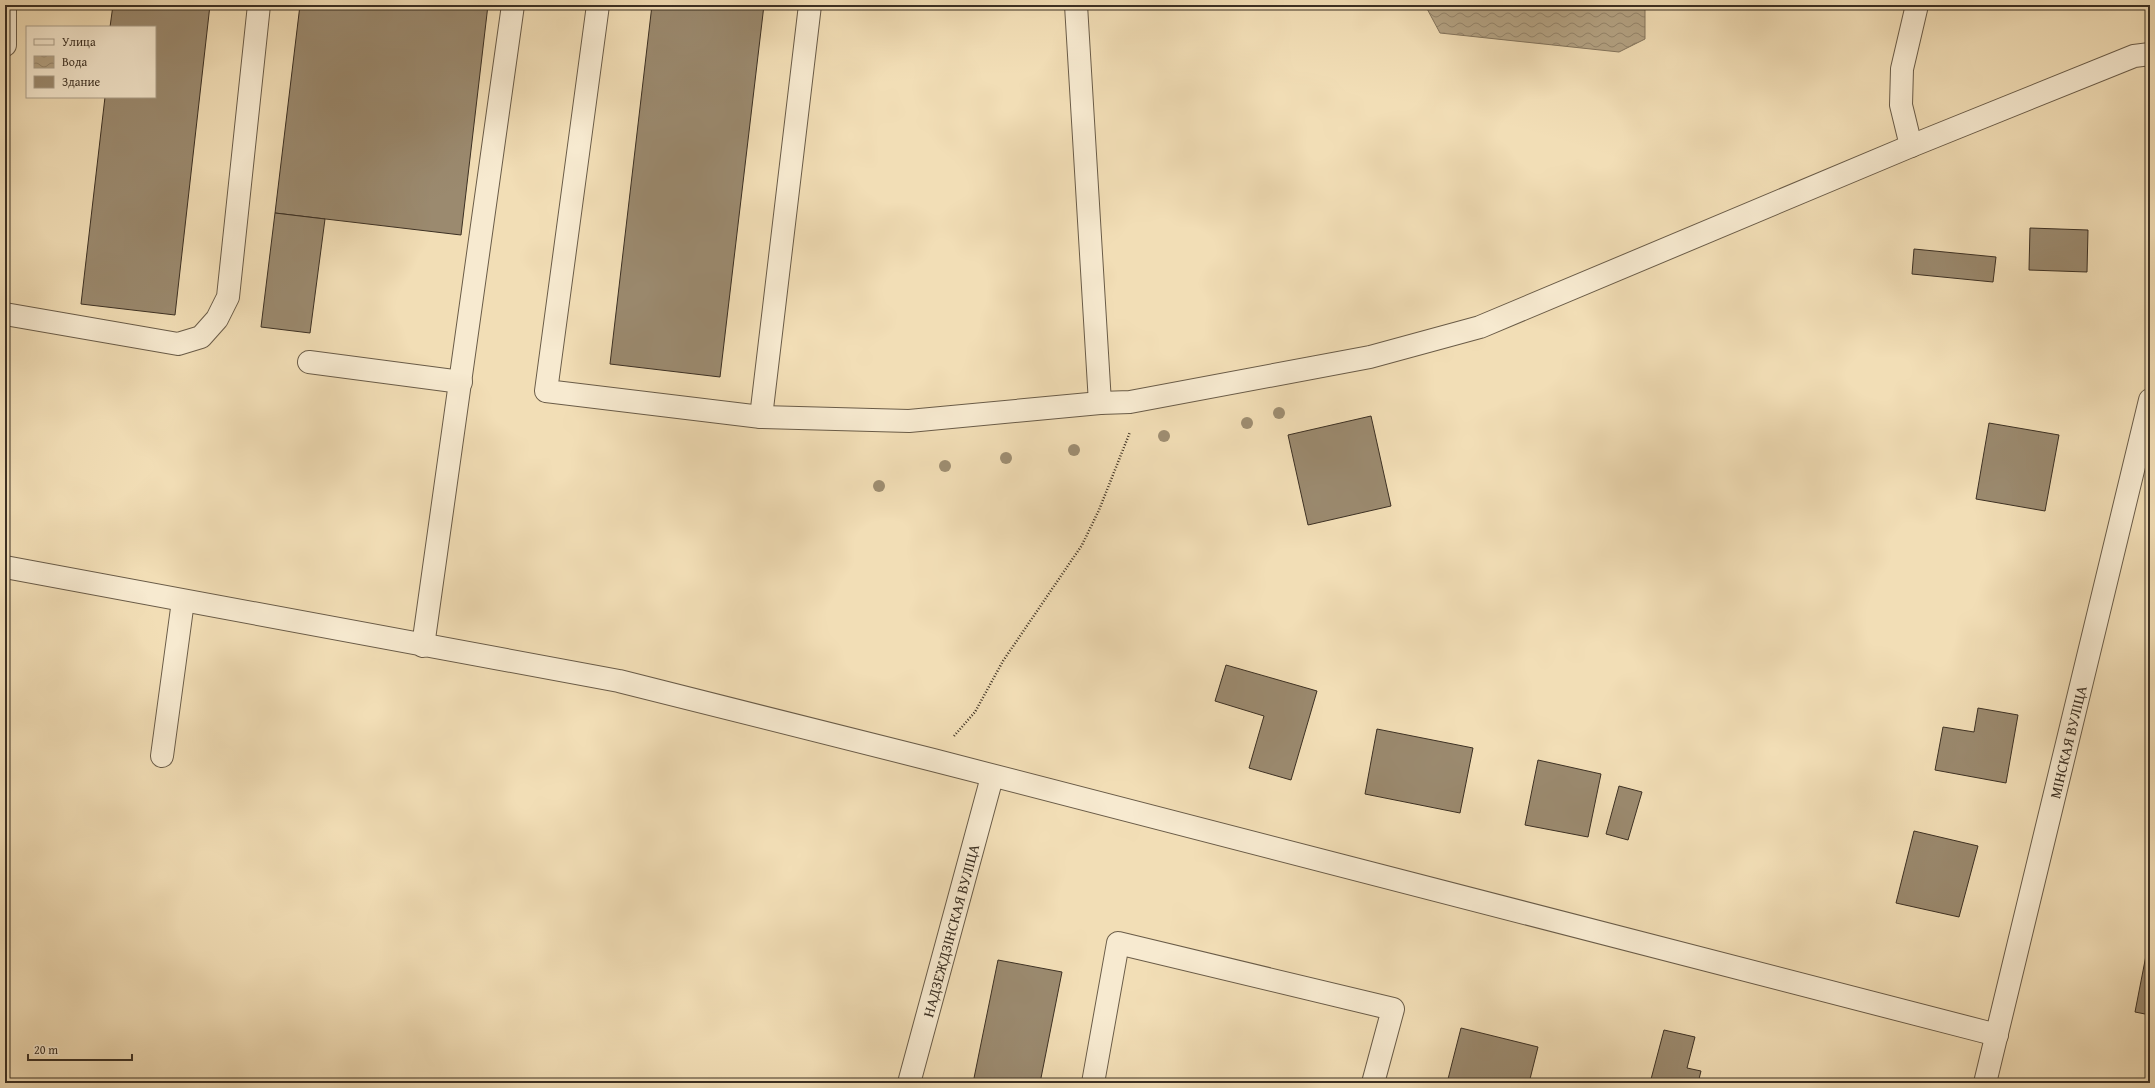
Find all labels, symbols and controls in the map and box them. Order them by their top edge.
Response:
legend [26,26,156,98]
text: Улица [62,33,96,50]
text: Вода [62,53,87,70]
text: Здание [62,73,101,90]
street label: МІНСКАЯ ВУЛІЦА [2044,683,2091,800]
street label: НАДЗЕЖДЗІНСКАЯ ВУЛІЦА [917,842,984,1019]
scale bar [28,1036,132,1062]
text: 20 m [34,1041,58,1058]

